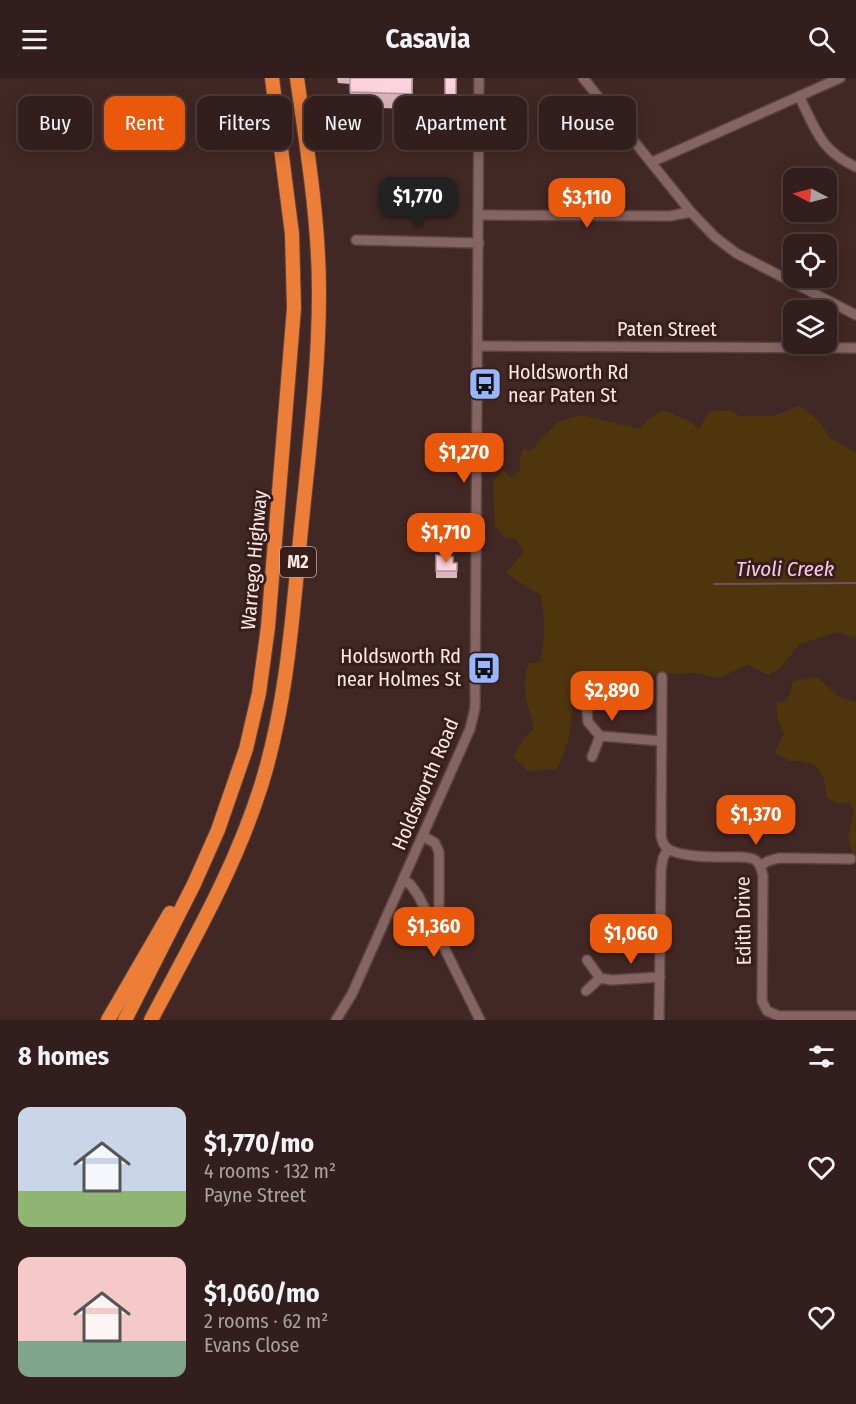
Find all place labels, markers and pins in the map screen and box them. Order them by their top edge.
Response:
pin: $1,770 [369,177,467,228]
pin: $3,110 [538,178,636,229]
place label: Holdsworth Rd near Paten St [508,360,629,407]
bus stop icon: Holdsworth Rd near Paten St [467,366,503,402]
pin: $1,270 [415,433,513,484]
pin: $1,710 [397,513,495,564]
place label: Holdsworth Rd near Holmes St [336,644,461,691]
bus stop icon: Holdsworth Rd near Holmes St [466,650,502,686]
pin: $2,890 [563,671,661,722]
pin: $1,370 [707,795,805,846]
pin: $1,360 [385,907,483,958]
pin: $1,060 [582,914,680,965]

